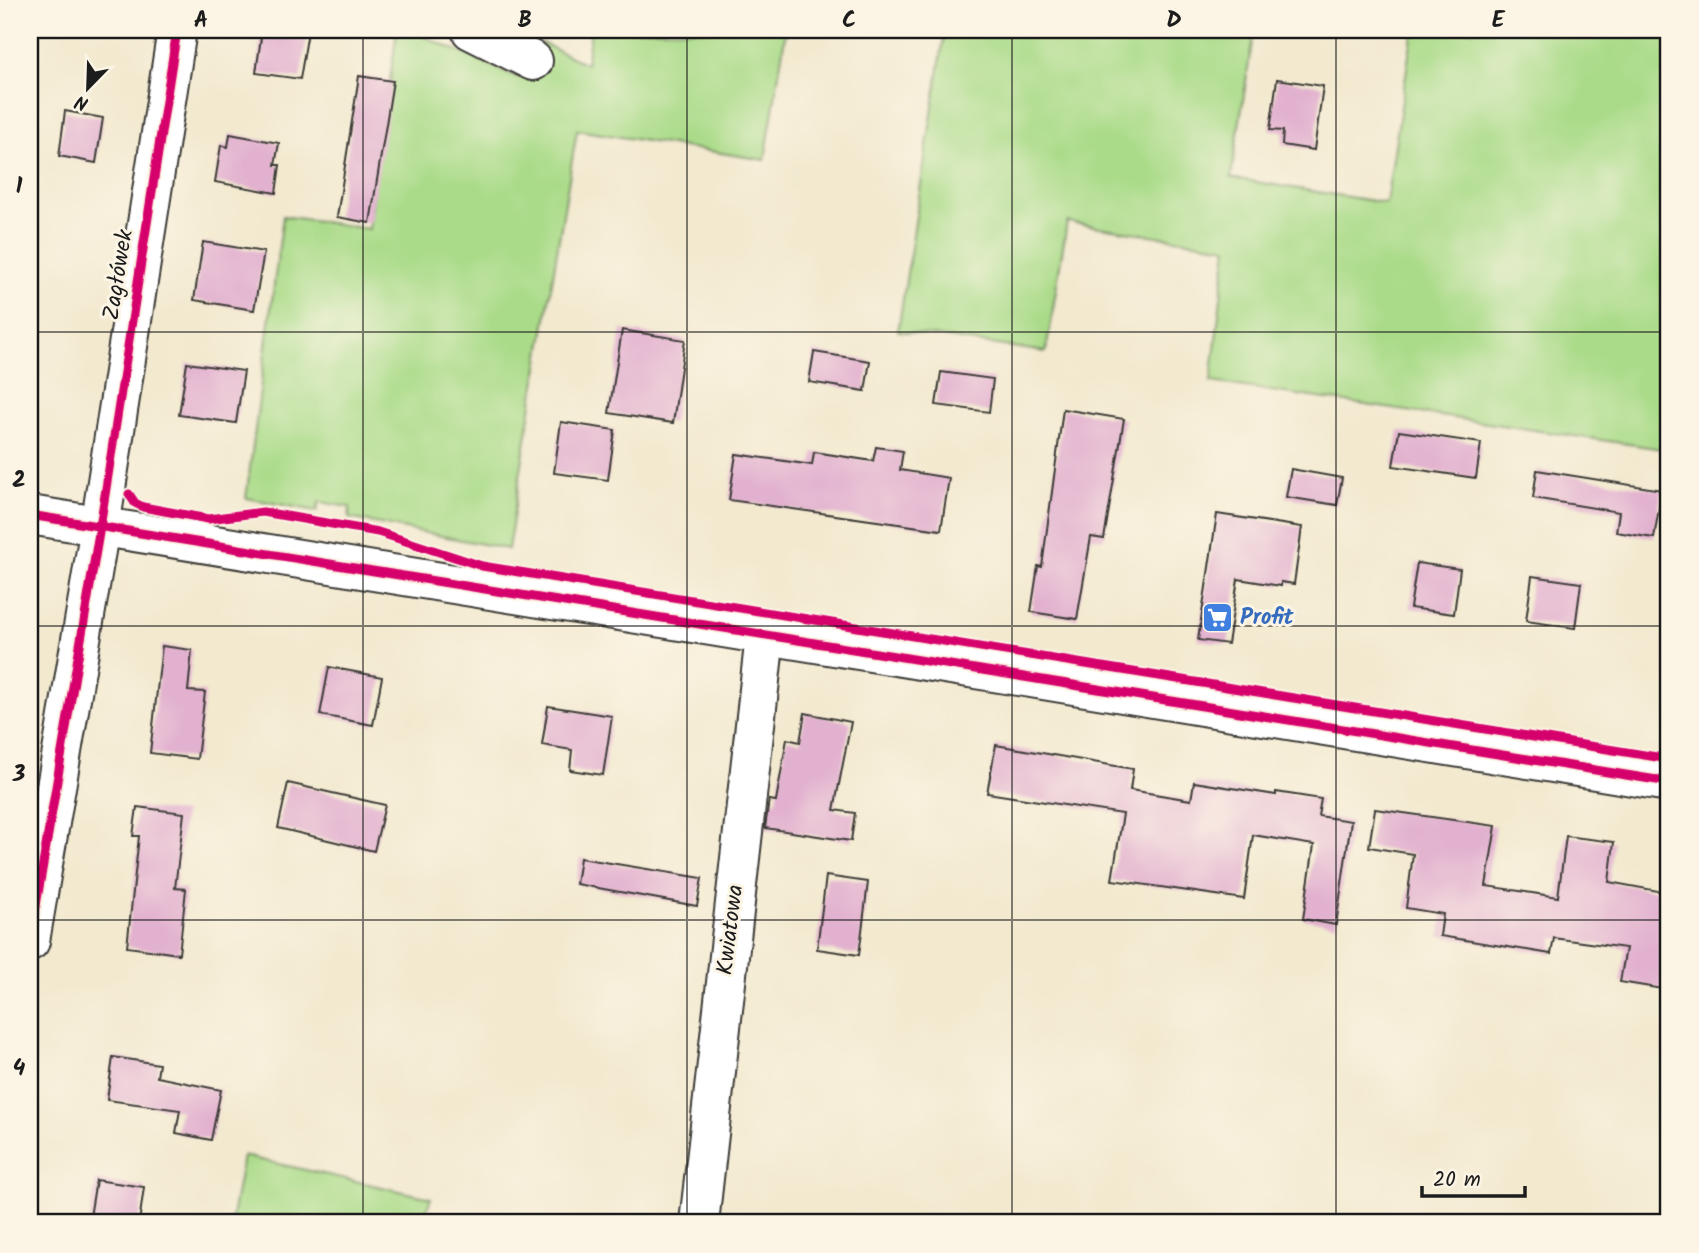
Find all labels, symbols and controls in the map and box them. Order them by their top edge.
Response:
text: A [194,3,208,39]
text: B [518,3,532,39]
text: C [842,3,856,39]
text: D [1166,3,1182,39]
text: E [1492,3,1506,39]
north arrow [52,52,122,122]
text: N [71,86,94,118]
text: 1 [16,169,23,205]
street label: Zagłówek [94,227,144,323]
text: 2 [12,463,26,499]
place label: Profit [1240,600,1294,636]
supermarket icon: Profit [1200,601,1234,635]
text: 3 [12,757,26,793]
street label: Kwiatowa [708,883,754,977]
text: 4 [13,1051,26,1087]
scale bar [1422,1155,1526,1199]
text: 20 m [1433,1164,1481,1197]

